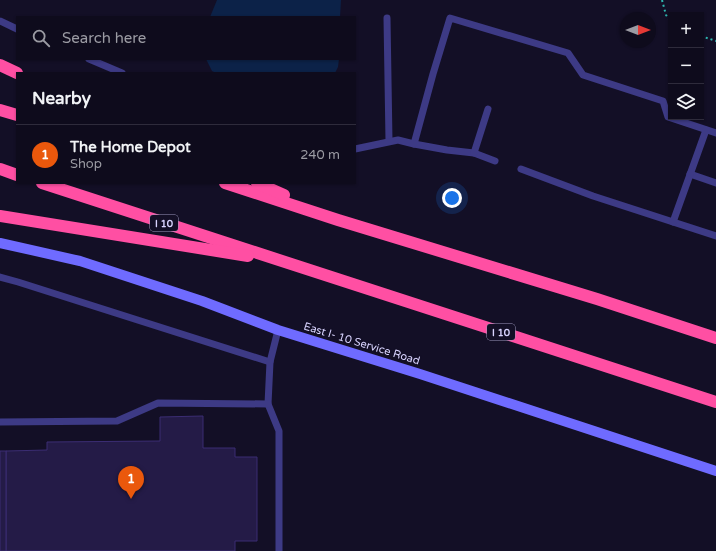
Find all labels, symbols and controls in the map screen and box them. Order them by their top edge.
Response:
north arrow [620,12,656,48]
map controls [668,12,704,120]
button: + [668,12,704,48]
search box [16,16,356,60]
icon: search [30,27,52,49]
text: Search here [62,29,146,47]
button: − [668,48,704,84]
button: layers [668,84,704,120]
text: Nearby [32,88,91,109]
text: The Home Depot [70,138,191,156]
text: 1 [41,147,49,163]
text: 240 m [300,147,340,163]
text: Shop [70,156,102,172]
your location [442,188,462,208]
road number: I 10 [150,215,178,231]
street label: East I- 10 Service Road [302,320,422,367]
road number: I 10 [487,324,515,340]
pin: 1 [118,466,144,499]

